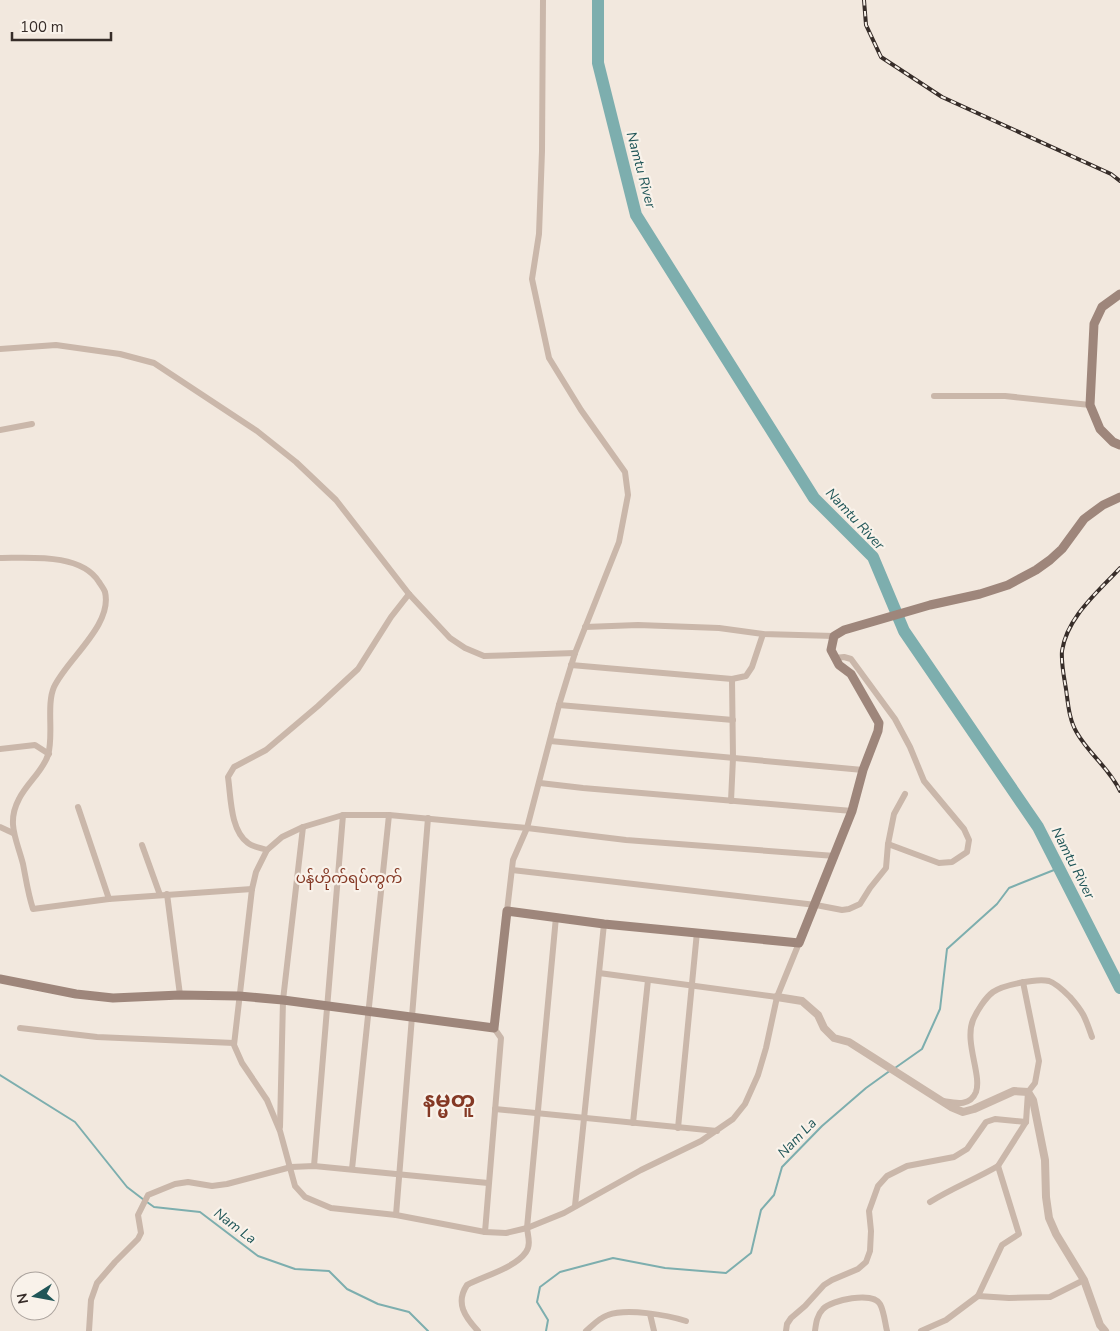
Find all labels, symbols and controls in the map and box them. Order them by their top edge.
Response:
scale bar [12,10,111,42]
text: 100 m [20,17,64,37]
water label: Namtu River [622,130,661,211]
water label: Namtu River [821,484,889,555]
water label: Namtu River [1047,824,1100,903]
district label: ပန်ဟိုက်ရပ်ကွက် [296,868,402,890]
district label: နမ္မတူ [423,1085,475,1118]
water label: Nam La [773,1114,821,1162]
water label: Nam La [210,1204,260,1248]
north arrow [10,1271,60,1321]
text: N [12,1291,33,1305]

